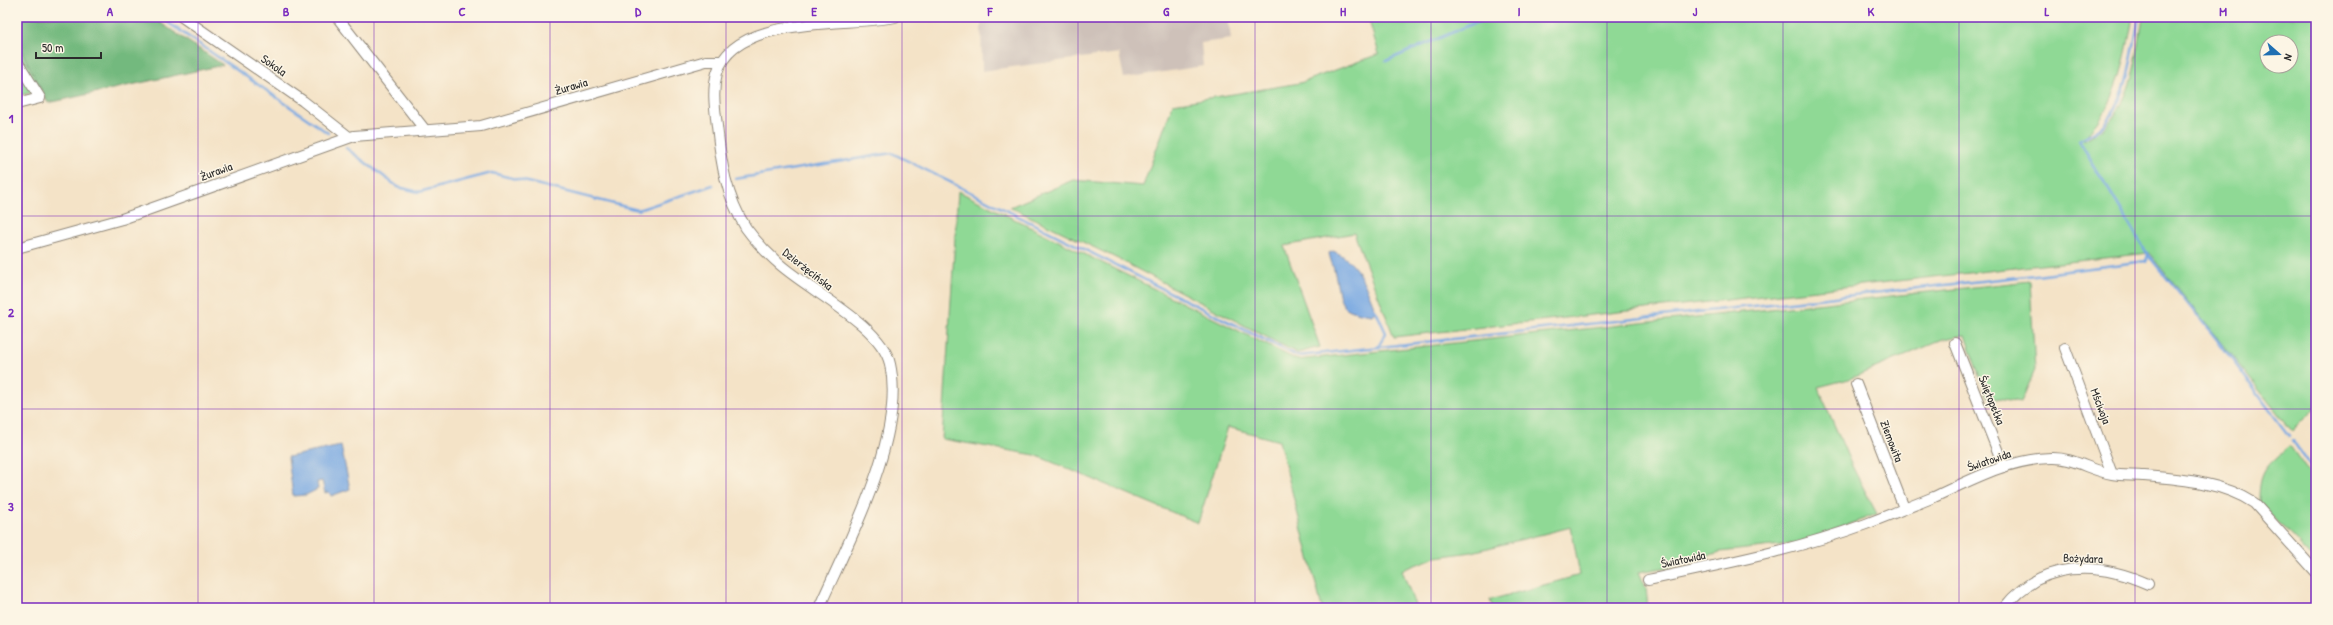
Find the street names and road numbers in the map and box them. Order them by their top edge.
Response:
street label: Sokola [258,50,291,80]
street label: Żurawia [553,73,590,99]
street label: Żurawia [198,157,235,185]
street label: Dzierżęcińska [779,244,837,294]
street label: Świętopełka [1974,373,2010,427]
street label: Mściwoja [2086,386,2116,427]
street label: Ziemowita [1876,418,1908,465]
street label: Światowida [1965,445,2013,475]
street label: Światowida [1659,546,1707,572]
street label: Bożydara [2063,549,2103,567]

